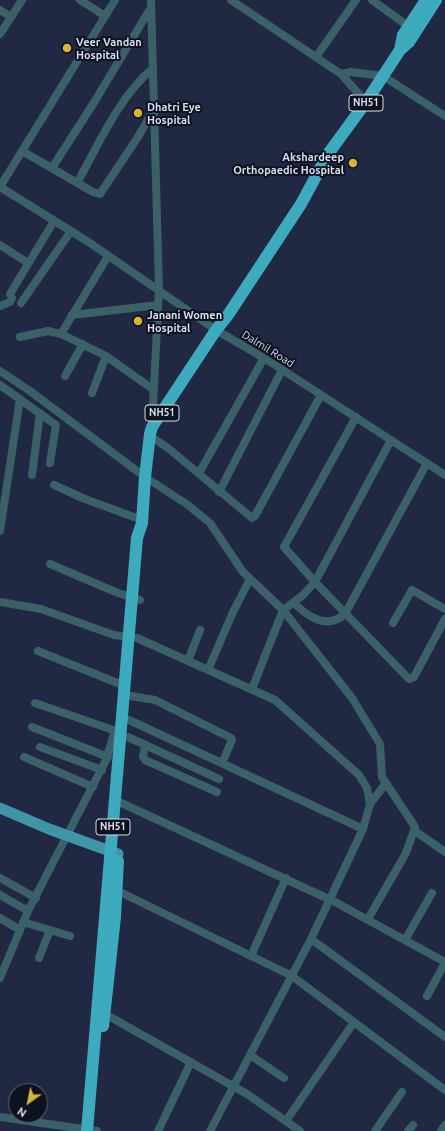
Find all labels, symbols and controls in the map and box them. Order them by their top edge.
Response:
place label: Veer Vandan Hospital [76,35,142,61]
marker: Veer Vandan Hospital [61,42,73,54]
road number: NH51 [349,95,383,111]
place label: Dhatri Eye Hospital [147,100,201,126]
marker: Dhatri Eye Hospital [132,107,144,119]
place label: Akshardeep Orthopaedic Hospital [233,150,344,176]
marker: Akshardeep Orthopaedic Hospital [347,157,359,169]
place label: Janani Women Hospital [147,308,222,334]
marker: Janani Women Hospital [132,315,144,327]
street label: Dalmil Road [239,328,297,370]
road number: NH51 [145,405,179,421]
road number: NH51 [96,819,130,835]
north arrow [8,1083,48,1123]
text: N [15,1105,29,1119]

